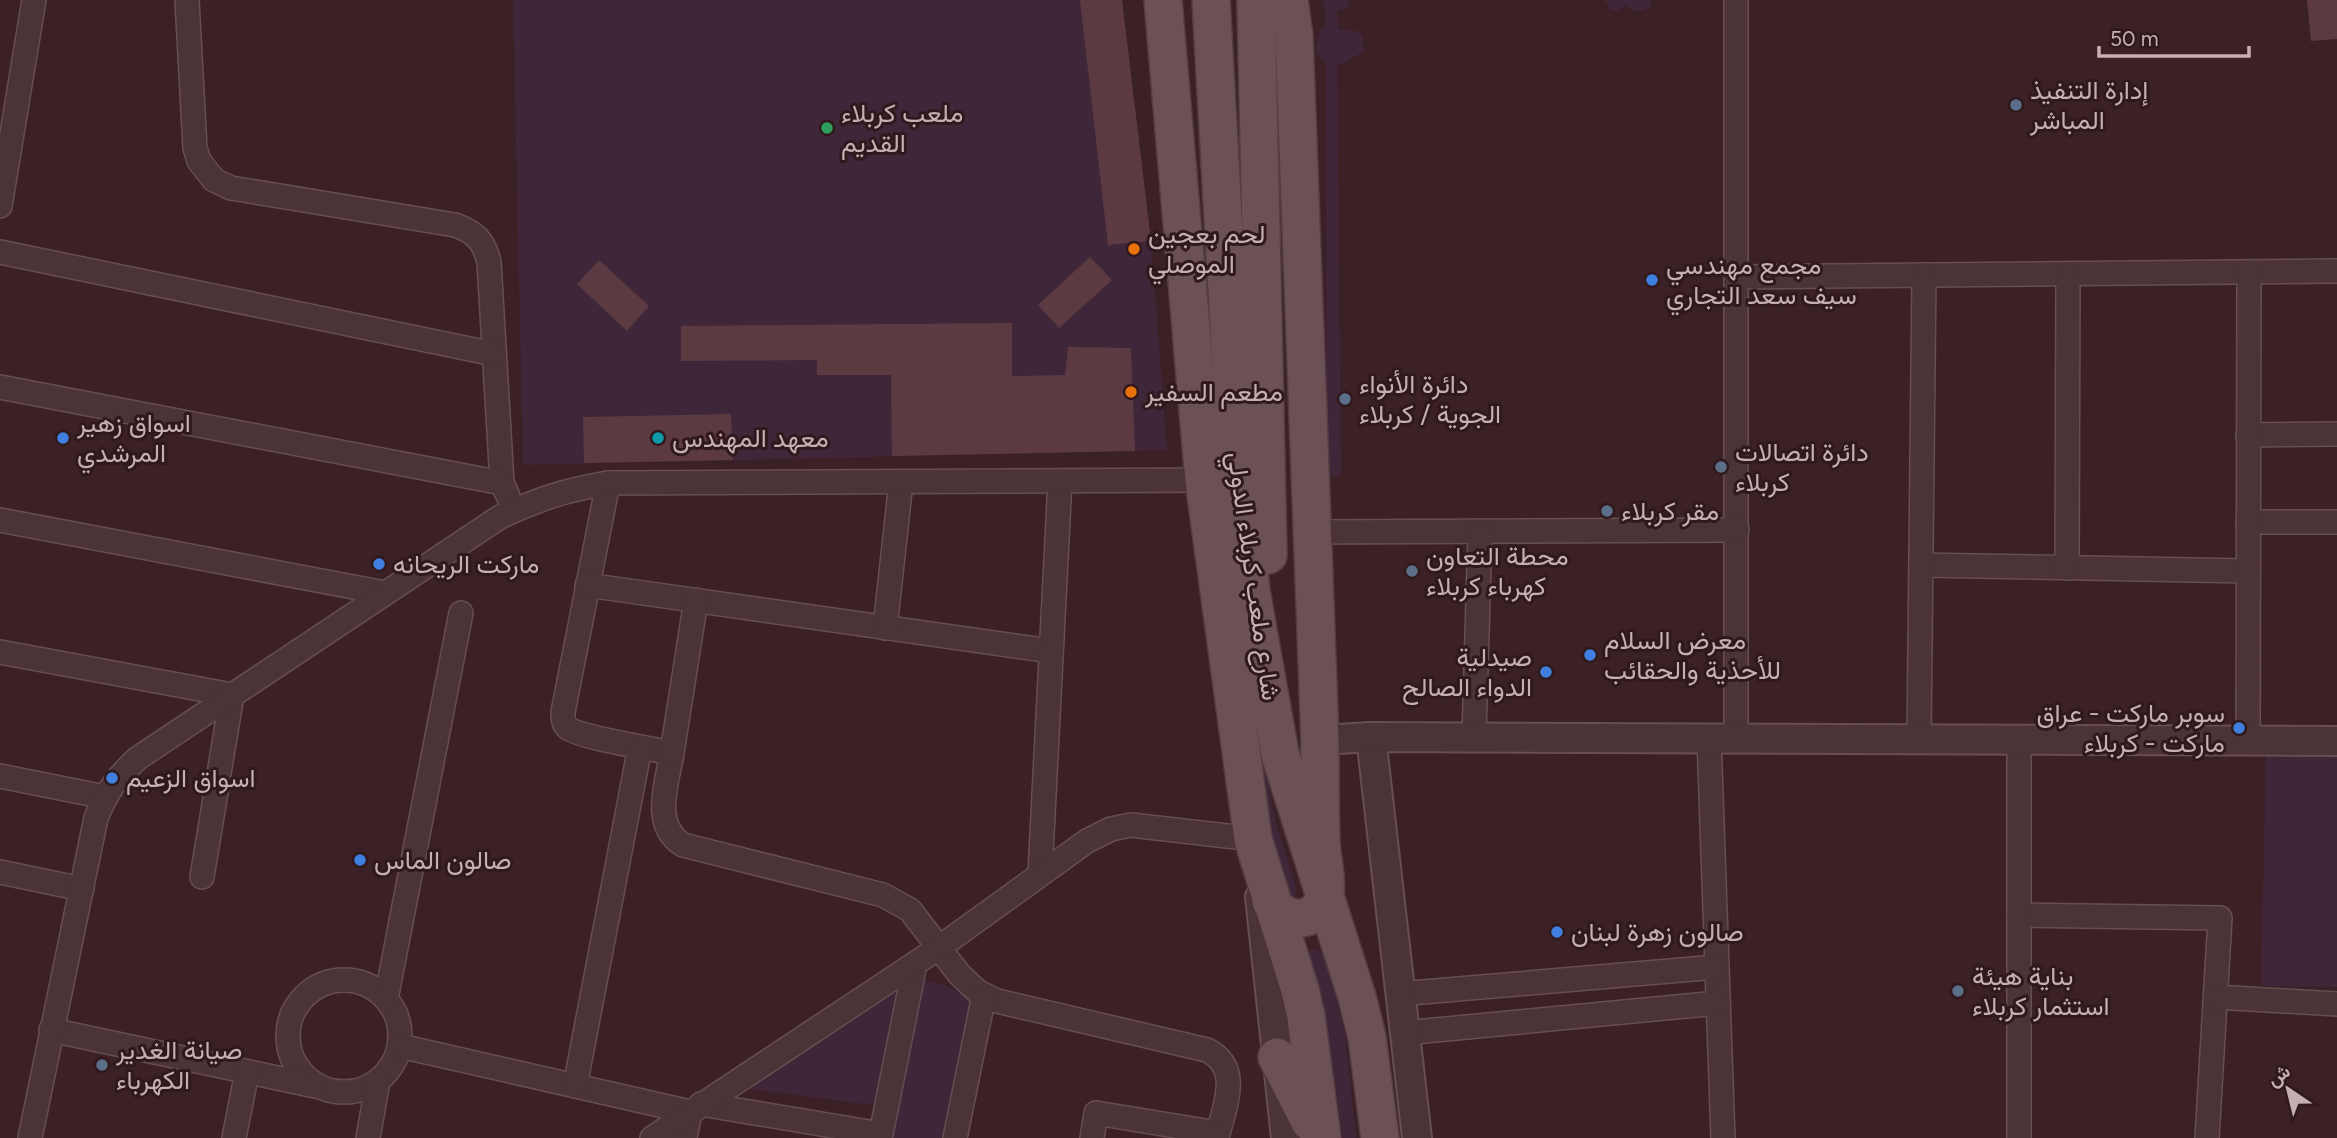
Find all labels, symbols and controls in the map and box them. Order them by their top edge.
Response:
scale bar [2099,14,2250,58]
text: 50 m [2110,26,2159,51]
place label: إدارة التنفيذ المباشر [2029,74,2148,136]
place label: ملعب كربلاء القديم [841,97,963,160]
marker: إدارة التنفيذ المباشر [2008,97,2024,113]
marker: ملعب كربلاء القديم [819,120,835,136]
place label: لحم بعجين الموصلي [1148,218,1265,285]
marker: لحم بعجين الموصلي [1126,241,1142,257]
place label: مجمع مهندسي سيف سعد التجاري [1666,249,1857,316]
marker: مجمع مهندسي سيف سعد التجاري [1644,272,1660,288]
place label: دائرة الأنواء الجوية / كربلاء [1359,368,1501,430]
place label: مطعم السفير [1144,376,1283,409]
marker: مطعم السفير [1123,384,1139,400]
marker: دائرة الأنواء الجوية / كربلاء [1337,391,1353,407]
place label: اسواق زهير المرشدي [76,407,191,474]
place label: معهد المهندس [672,422,829,454]
marker: اسواق زهير المرشدي [55,430,71,446]
marker: معهد المهندس [650,430,666,446]
place label: دائرة اتصالات كربلاء [1735,436,1869,498]
street label: شارع ملعب كربلاء الدولي [1216,450,1287,703]
marker: دائرة اتصالات كربلاء [1713,459,1729,475]
place label: مقر كربلاء [1621,495,1719,527]
marker: مقر كربلاء [1599,503,1615,519]
place label: محطة التعاون كهرباء كربلاء [1426,540,1569,602]
place label: ماركت الريحانه [393,548,539,580]
marker: ماركت الريحانه [371,556,387,572]
marker: محطة التعاون كهرباء كربلاء [1404,563,1420,579]
place label: معرض السلام للأحذية والحقائب [1604,624,1781,686]
place label: صيدلية الدواء الصالح [1402,641,1532,705]
marker: معرض السلام للأحذية والحقائب [1582,647,1598,663]
marker: صيدلية الدواء الصالح [1538,664,1554,680]
place label: سوبر ماركت - عراق ماركت - كربلاء [2036,697,2225,759]
marker: سوبر ماركت - عراق ماركت - كربلاء [2231,720,2247,736]
place label: اسواق الزعيم [126,762,256,795]
marker: اسواق الزعيم [104,770,120,786]
place label: صالون الماس [374,844,512,876]
marker: صالون الماس [352,852,368,868]
place label: صالون زهرة لبنان [1571,916,1744,948]
marker: صالون زهرة لبنان [1549,924,1565,940]
place label: بناية هيئة استثمار كربلاء [1972,960,2110,1022]
marker: بناية هيئة استثمار كربلاء [1950,983,1966,999]
place label: صيانة الغدير الكهرباء [115,1034,243,1096]
north arrow [2253,1054,2323,1124]
marker: صيانة الغدير الكهرباء [94,1057,110,1073]
text: ش [2263,1059,2295,1091]

